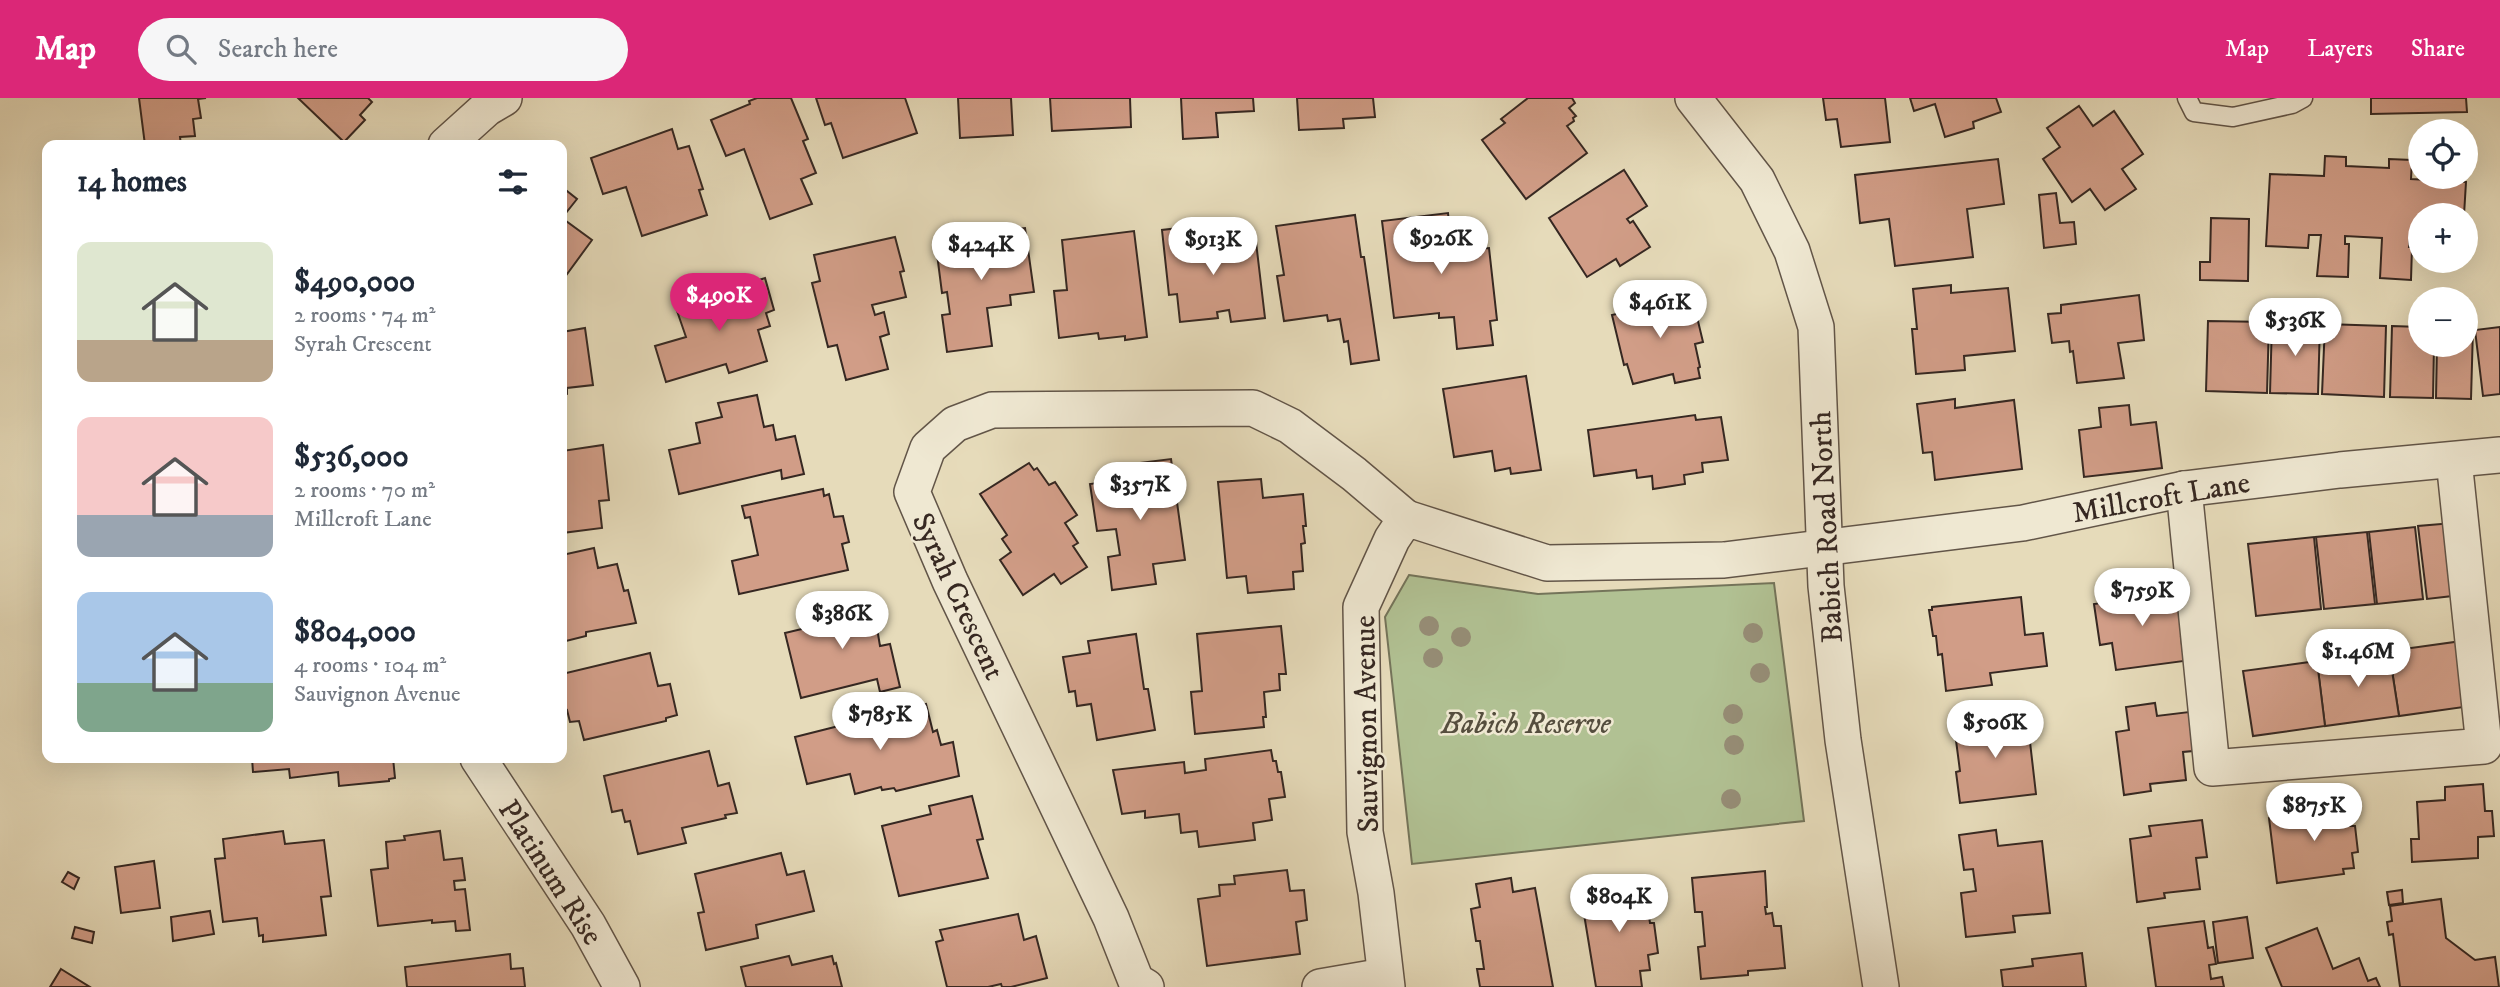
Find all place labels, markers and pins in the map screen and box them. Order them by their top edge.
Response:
pin: $926K [1392,216,1490,276]
pin: $913K [1164,218,1262,277]
pin: $424K [932,222,1030,282]
pin: $490K [670,274,768,333]
pin: $461K [1611,280,1709,340]
pin: $536K [2246,299,2344,358]
pin: $357K [1091,462,1189,522]
pin: $759K [2093,568,2191,628]
pin: $386K [793,592,891,651]
pin: $1.46M [2301,630,2415,689]
pin: $785K [831,692,929,752]
pin: $506K [1946,700,2044,760]
pin: $875K [2265,784,2363,843]
pin: $804K [1570,874,1668,934]

